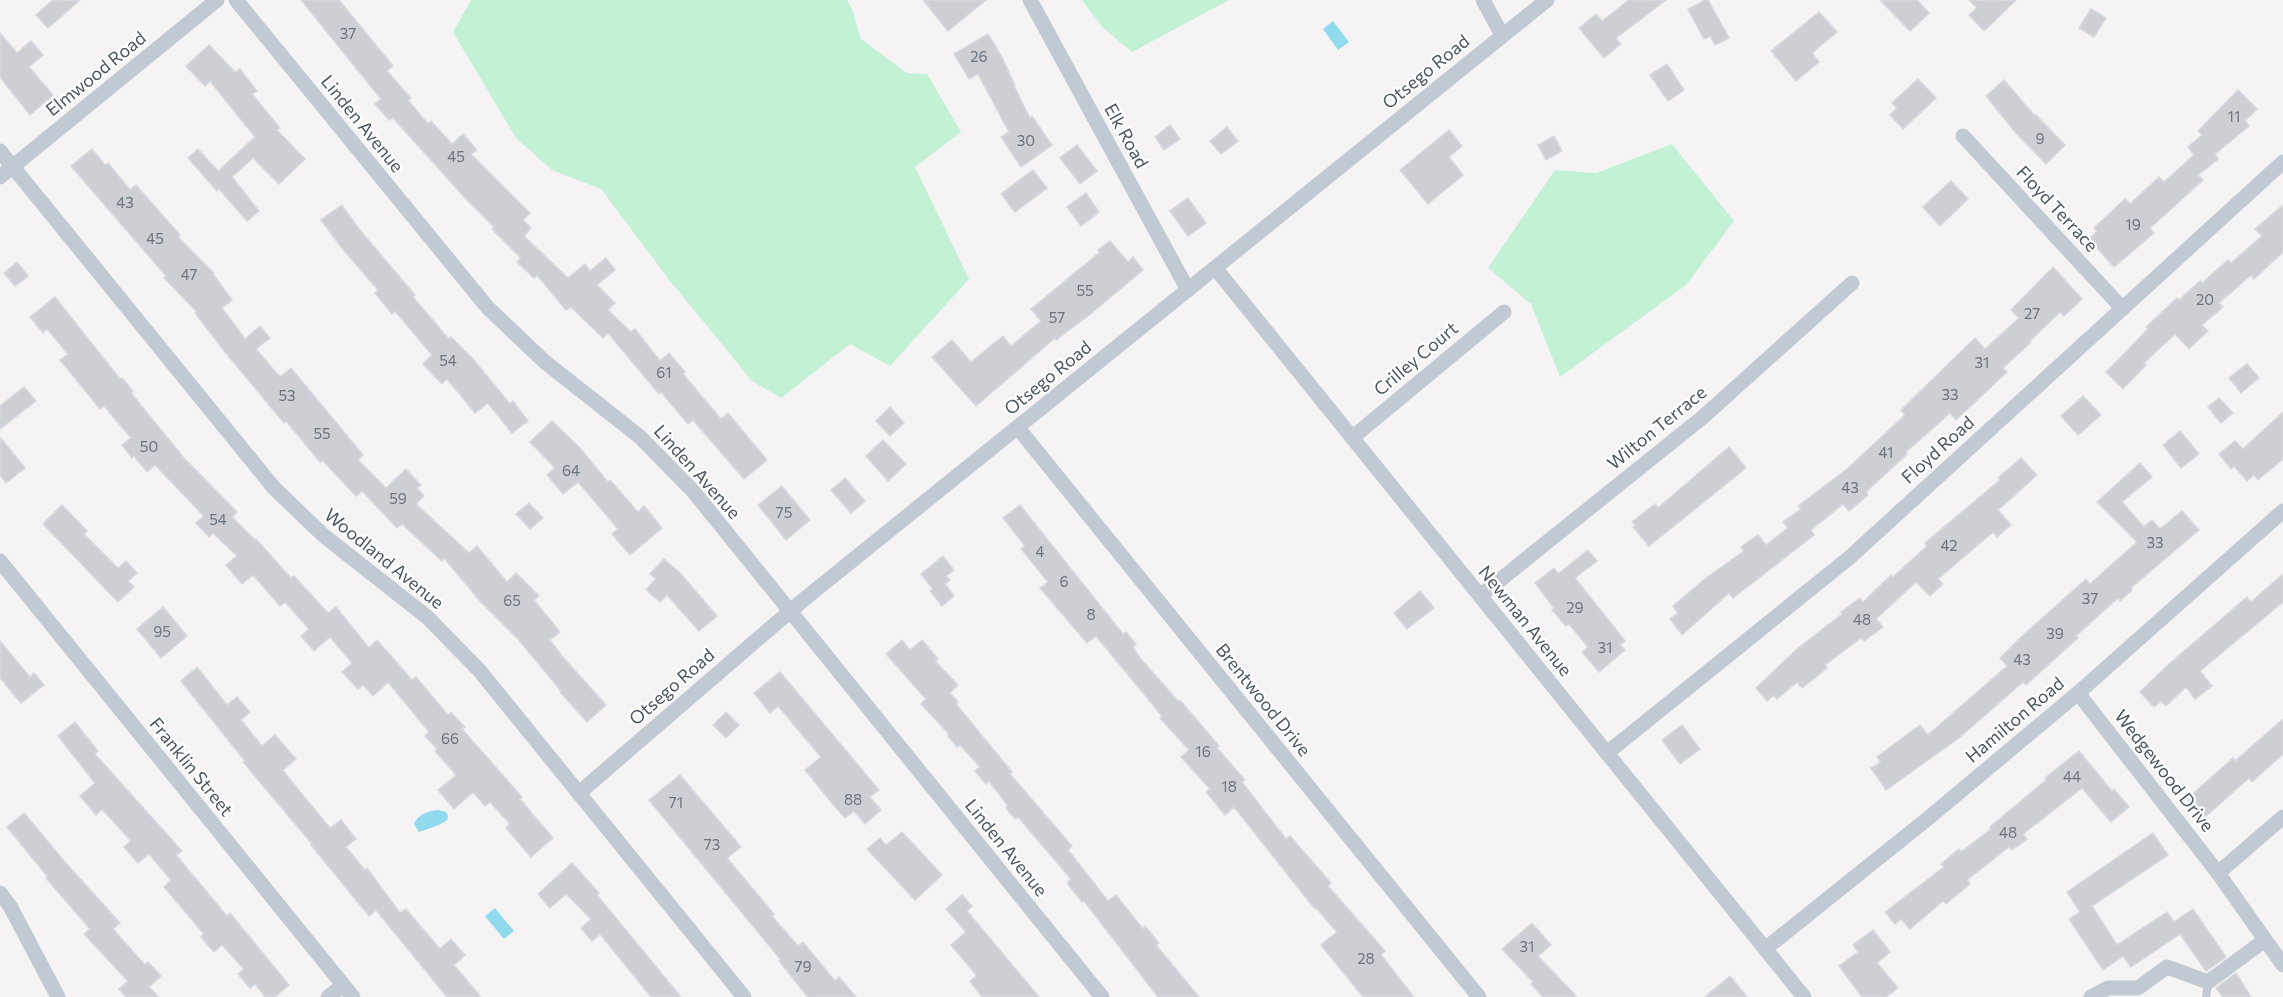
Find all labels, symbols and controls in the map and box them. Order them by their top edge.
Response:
house number: 37 [340,24,356,42]
street label: Elmwood Road [41,26,150,120]
street label: Otsego Road [1377,29,1473,113]
house number: 26 [970,47,988,65]
street label: Linden Avenue [317,70,409,176]
street label: Elk Road [1100,99,1154,172]
house number: 11 [2228,107,2240,125]
house number: 9 [2035,129,2045,147]
house number: 30 [1017,131,1035,149]
house number: 45 [447,147,465,165]
street label: Floyd Terrace [2012,161,2103,256]
house number: 43 [116,193,134,211]
house number: 19 [2125,215,2141,233]
house number: 45 [146,229,164,247]
house number: 47 [181,265,197,283]
house number: 55 [1076,281,1094,299]
house number: 20 [2196,290,2214,308]
house number: 27 [2024,304,2040,322]
house number: 57 [1049,308,1065,326]
street label: Crilley Court [1369,317,1462,400]
street label: Otsego Road [999,335,1095,419]
house number: 54 [439,351,457,369]
house number: 31 [1975,353,1989,371]
house number: 61 [656,363,672,381]
street label: Wilton Terrace [1602,381,1710,474]
house number: 33 [1941,385,1959,403]
house number: 53 [278,386,296,404]
street label: Floyd Road [1896,411,1978,488]
street label: Linden Avenue [650,420,746,523]
house number: 55 [313,424,331,442]
house number: 50 [140,437,158,455]
house number: 41 [1879,443,1893,461]
house number: 64 [562,461,580,479]
house number: 43 [1841,478,1859,496]
house number: 59 [389,489,407,507]
street label: Woodland Avenue [321,503,449,613]
house number: 75 [776,503,792,521]
house number: 54 [209,510,227,528]
house number: 33 [2146,533,2164,551]
house number: 42 [1940,536,1958,554]
house number: 4 [1036,542,1045,560]
street label: Newman Avenue [1474,561,1577,680]
house number: 6 [1059,572,1069,590]
house number: 37 [2082,589,2098,607]
house number: 65 [503,591,521,609]
house number: 29 [1566,598,1584,616]
house number: 8 [1086,605,1096,623]
house number: 48 [1853,610,1871,628]
house number: 95 [153,622,171,640]
house number: 39 [2046,624,2064,642]
house number: 31 [1598,638,1612,656]
street label: Brentwood Drive [1212,639,1316,760]
street label: Otsego Road [624,643,718,729]
house number: 43 [2013,650,2031,668]
street label: Hamilton Road [1961,672,2068,767]
street label: Wedgewood Drive [2110,705,2219,836]
street label: Franklin Street [145,713,238,820]
house number: 66 [441,729,459,747]
house number: 16 [1195,742,1211,760]
house number: 44 [2063,767,2081,785]
house number: 18 [1221,777,1237,795]
house number: 88 [844,790,862,808]
house number: 71 [669,793,683,811]
street label: Linden Avenue [961,794,1053,900]
house number: 48 [1999,823,2017,841]
house number: 73 [704,835,720,853]
house number: 31 [1520,937,1534,955]
house number: 28 [1357,949,1375,967]
house number: 79 [795,957,811,975]

